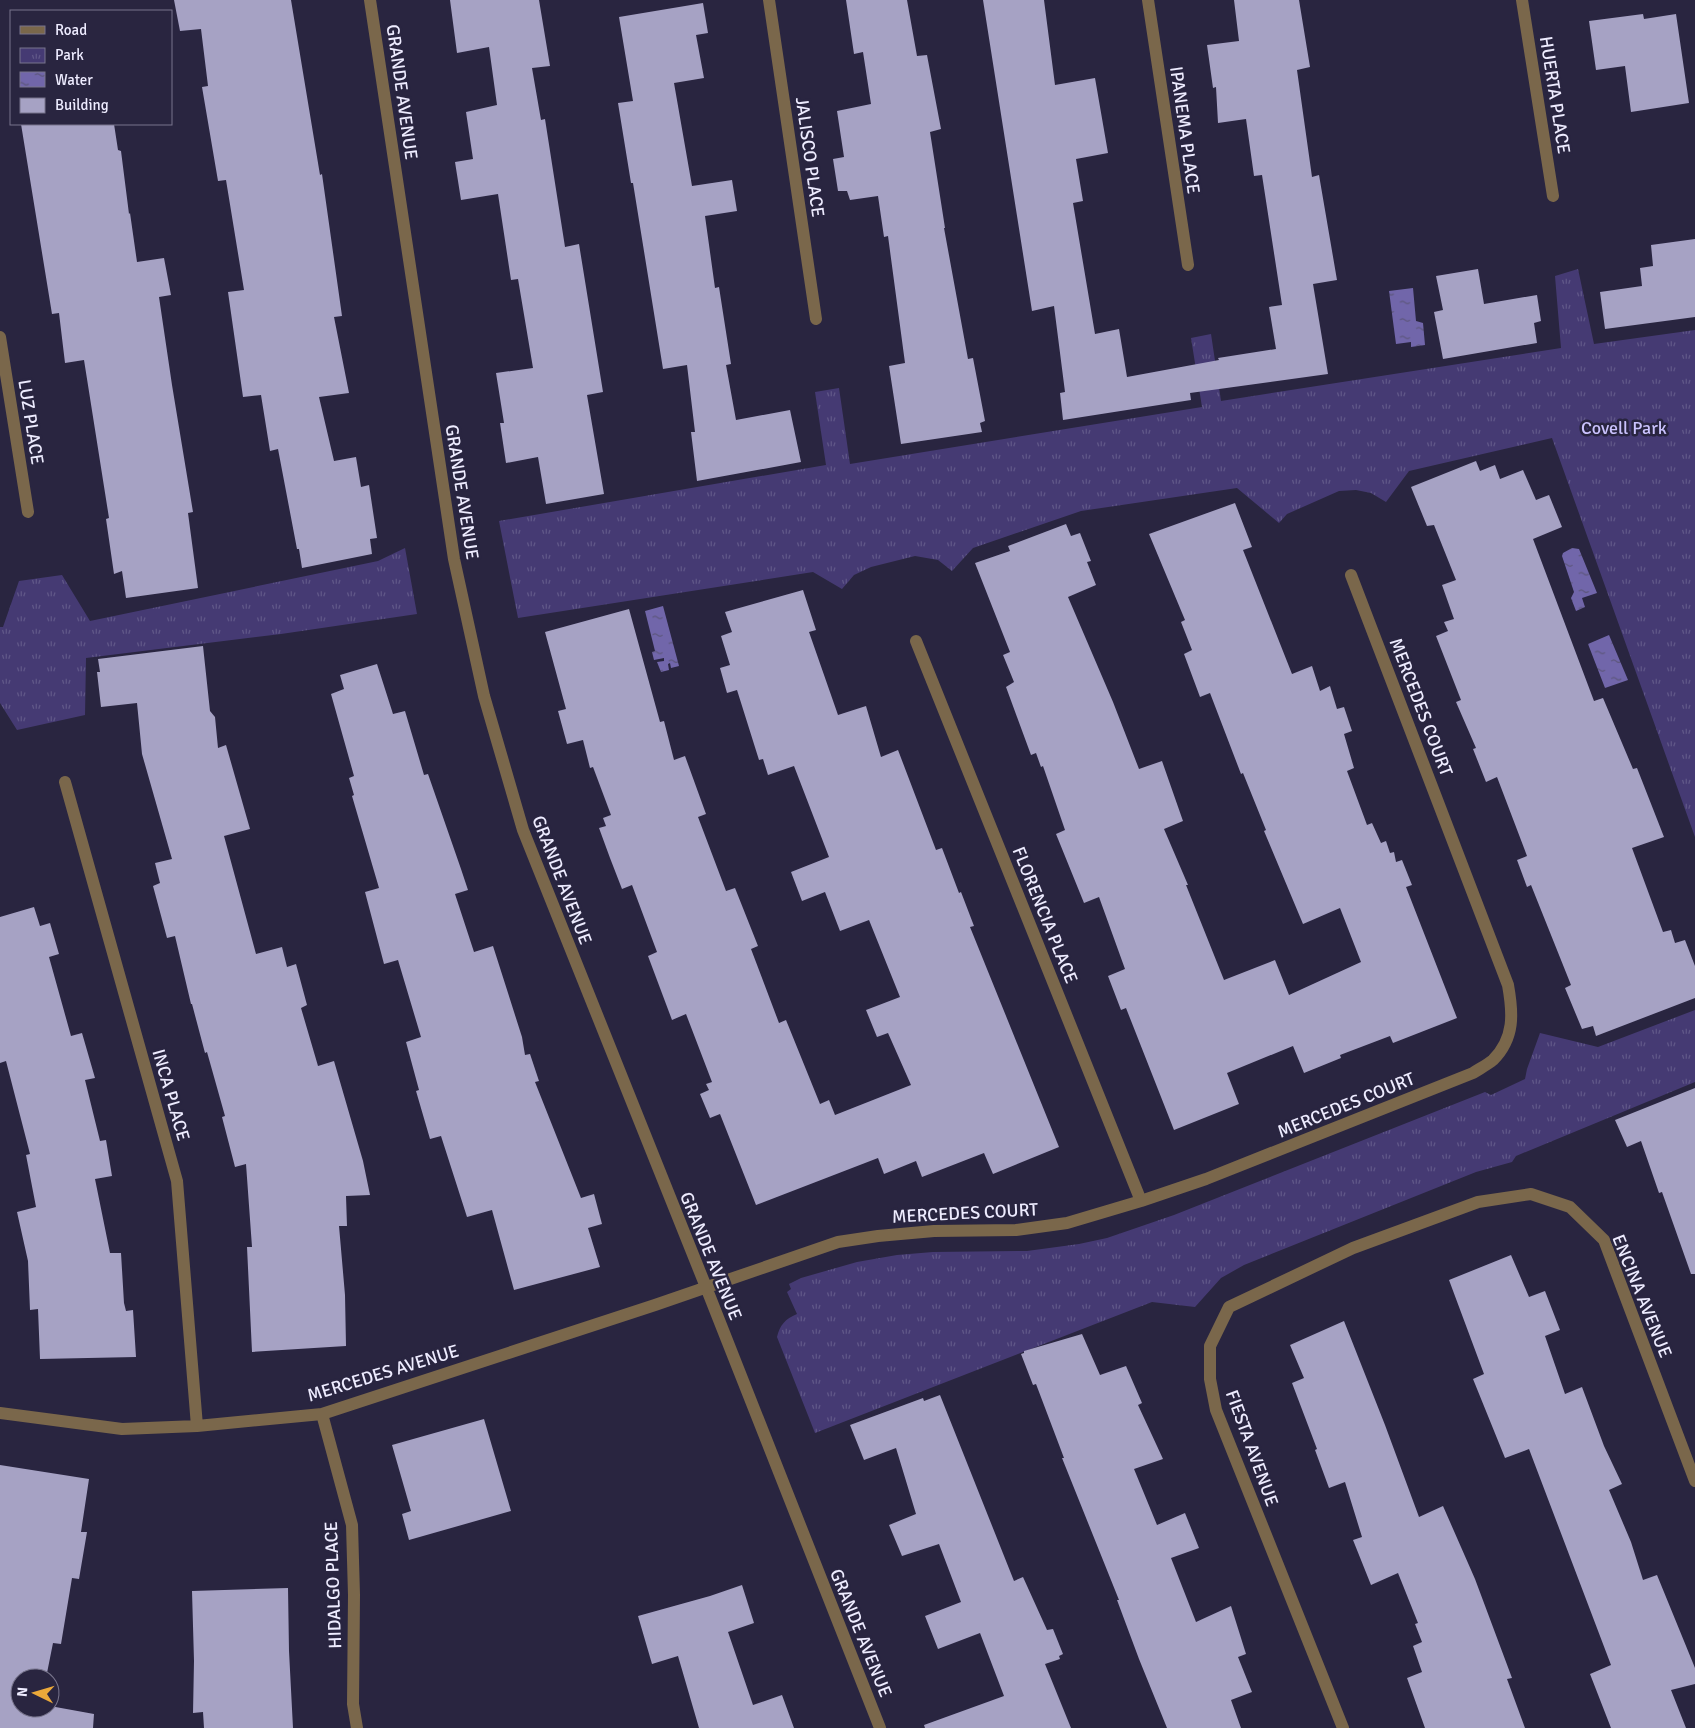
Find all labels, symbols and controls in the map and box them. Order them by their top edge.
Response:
legend [10,10,172,125]
text: Road [55,21,87,39]
street label: GRANDE AVENUE [382,23,422,161]
street label: HUERTA PLACE [1535,35,1575,155]
text: Park [55,46,84,64]
street label: IPANEMA PLACE [1165,65,1205,195]
text: Water [55,71,93,89]
text: Building [55,96,109,114]
street label: JALISCO PLACE [791,96,829,218]
street label: LUZ PLACE [13,378,49,466]
park label: Covell Park [1581,417,1667,439]
street label: GRANDE AVENUE [440,423,484,561]
street label: MERCEDES COURT [1385,635,1458,779]
street label: GRANDE AVENUE [527,812,597,948]
street label: FLORENCIA PLACE [1008,843,1082,987]
street label: INCA PLACE [147,1046,195,1144]
street label: MERCEDES COURT [1274,1067,1418,1143]
street label: GRANDE AVENUE [675,1189,747,1323]
street label: MERCEDES COURT [891,1198,1039,1228]
street label: ENCINA AVENUE [1607,1231,1677,1361]
street label: MERCEDES AVENUE [305,1339,461,1407]
street label: FIESTA AVENUE [1221,1387,1283,1509]
street label: HIDALGO PLACE [320,1521,346,1649]
street label: GRANDE AVENUE [825,1566,897,1700]
north arrow [10,1668,60,1718]
text: N [14,1686,31,1698]

